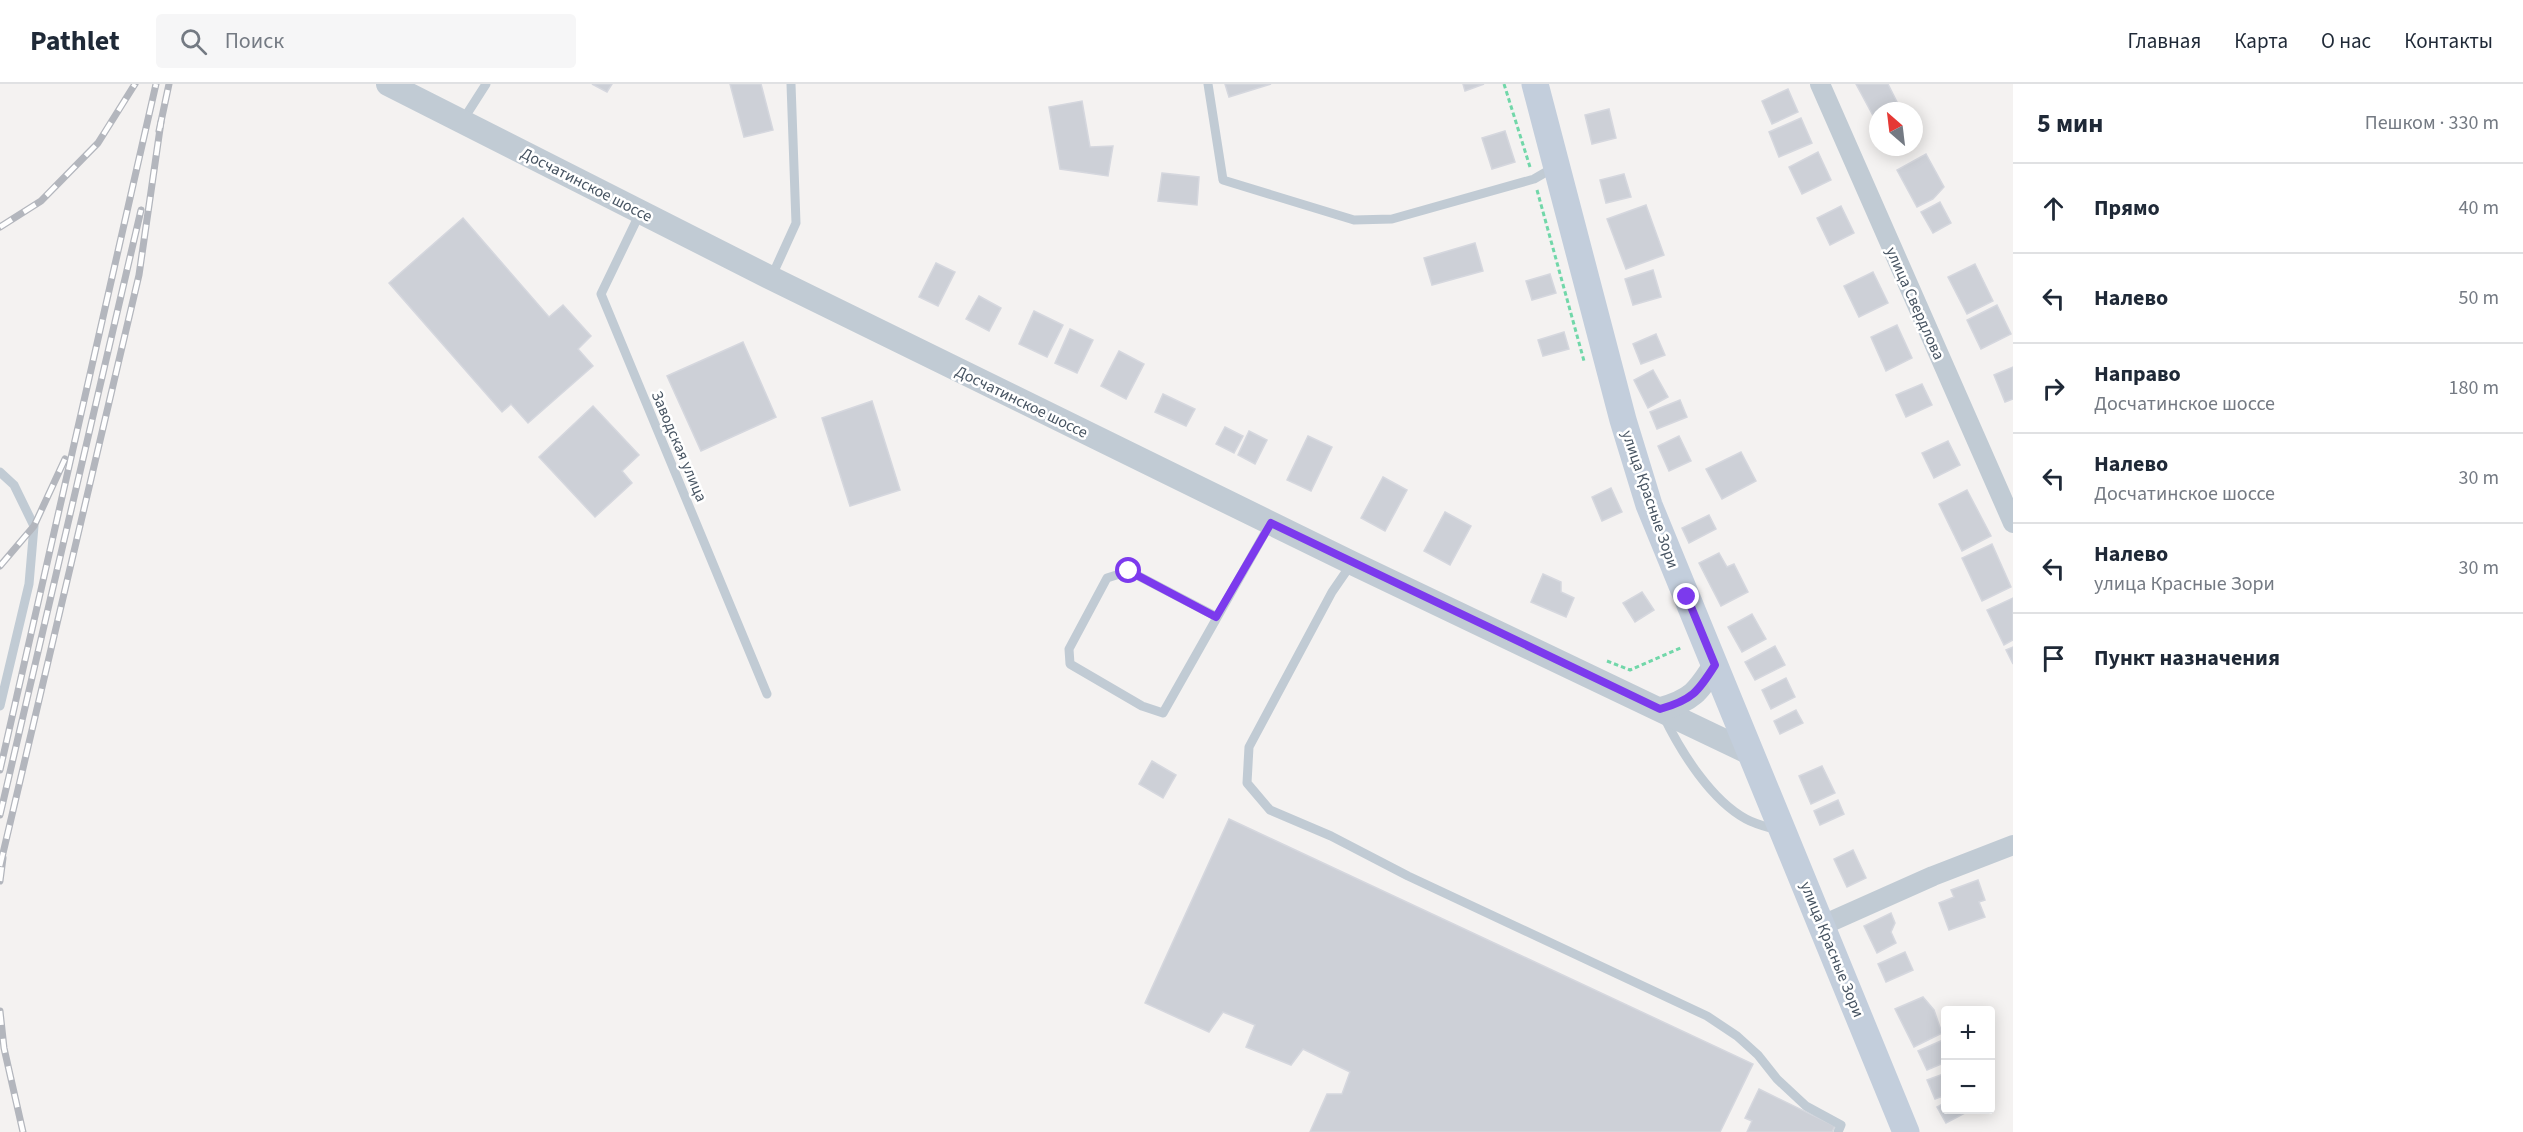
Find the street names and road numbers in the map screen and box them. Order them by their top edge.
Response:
street label: Досчатинское шоссе [517,142,656,228]
street label: улица Свердлова [1880,243,1950,363]
street label: Досчатинское шоссе [952,360,1092,444]
street label: Заводская улица [646,387,712,505]
street label: улица Красные Зори [1616,427,1684,571]
street label: улица Красные Зори [1795,878,1869,1021]

